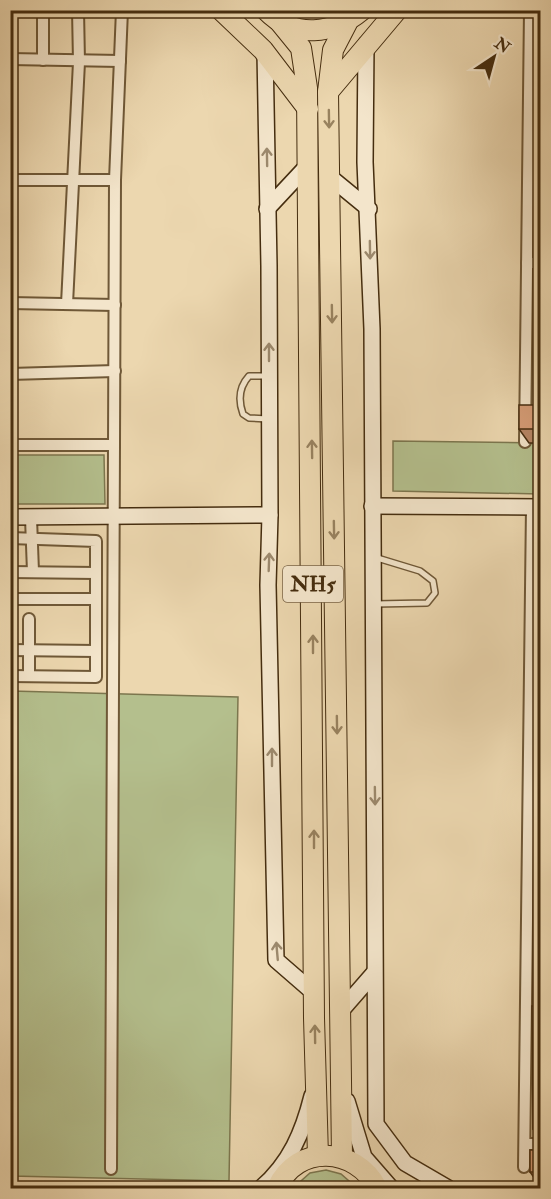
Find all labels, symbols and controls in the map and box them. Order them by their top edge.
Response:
north arrow [464,27,524,87]
text: N [490,33,514,58]
one-way arrow [323,109,335,129]
one-way arrow [261,147,273,167]
one-way arrow [364,239,376,259]
one-way arrow [326,304,338,324]
one-way arrow [263,342,275,362]
one-way arrow [306,440,318,460]
one-way arrow [329,520,340,540]
one-way arrow [263,552,274,572]
road number: NH5 [283,566,343,602]
one-way arrow [307,635,319,655]
one-way arrow [331,715,343,735]
one-way arrow [266,747,278,767]
one-way arrow [369,785,381,805]
one-way arrow [308,830,320,850]
one-way arrow [271,942,282,961]
one-way arrow [309,1025,320,1045]

